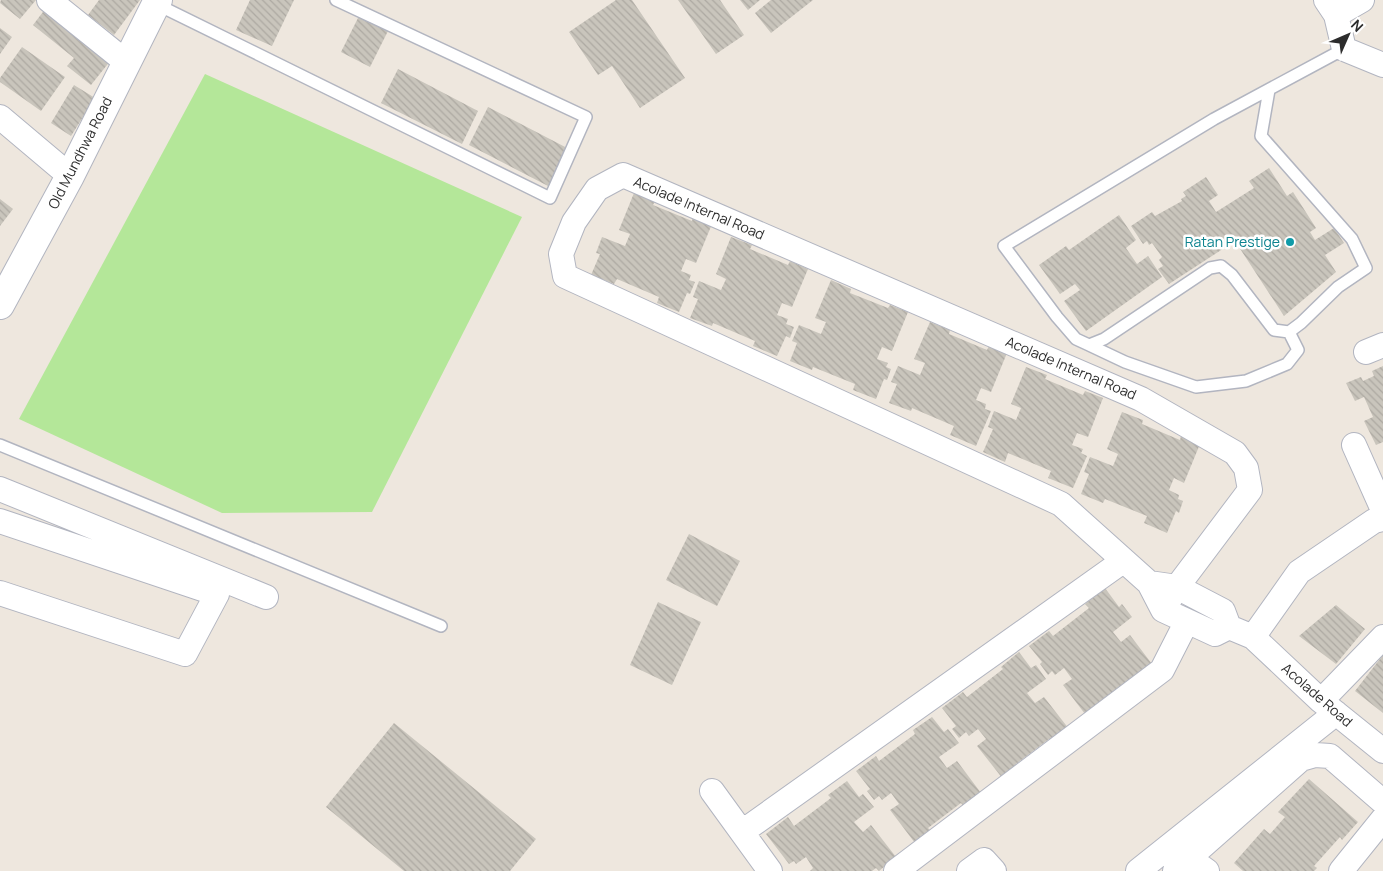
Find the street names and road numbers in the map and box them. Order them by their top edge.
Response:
street label: Old Mundhwa Road [43,93,116,212]
street label: Acolade Internal Road [631,171,768,244]
street label: Acolade Internal Road [1003,331,1140,404]
street label: Acolade Road [1278,659,1357,731]

